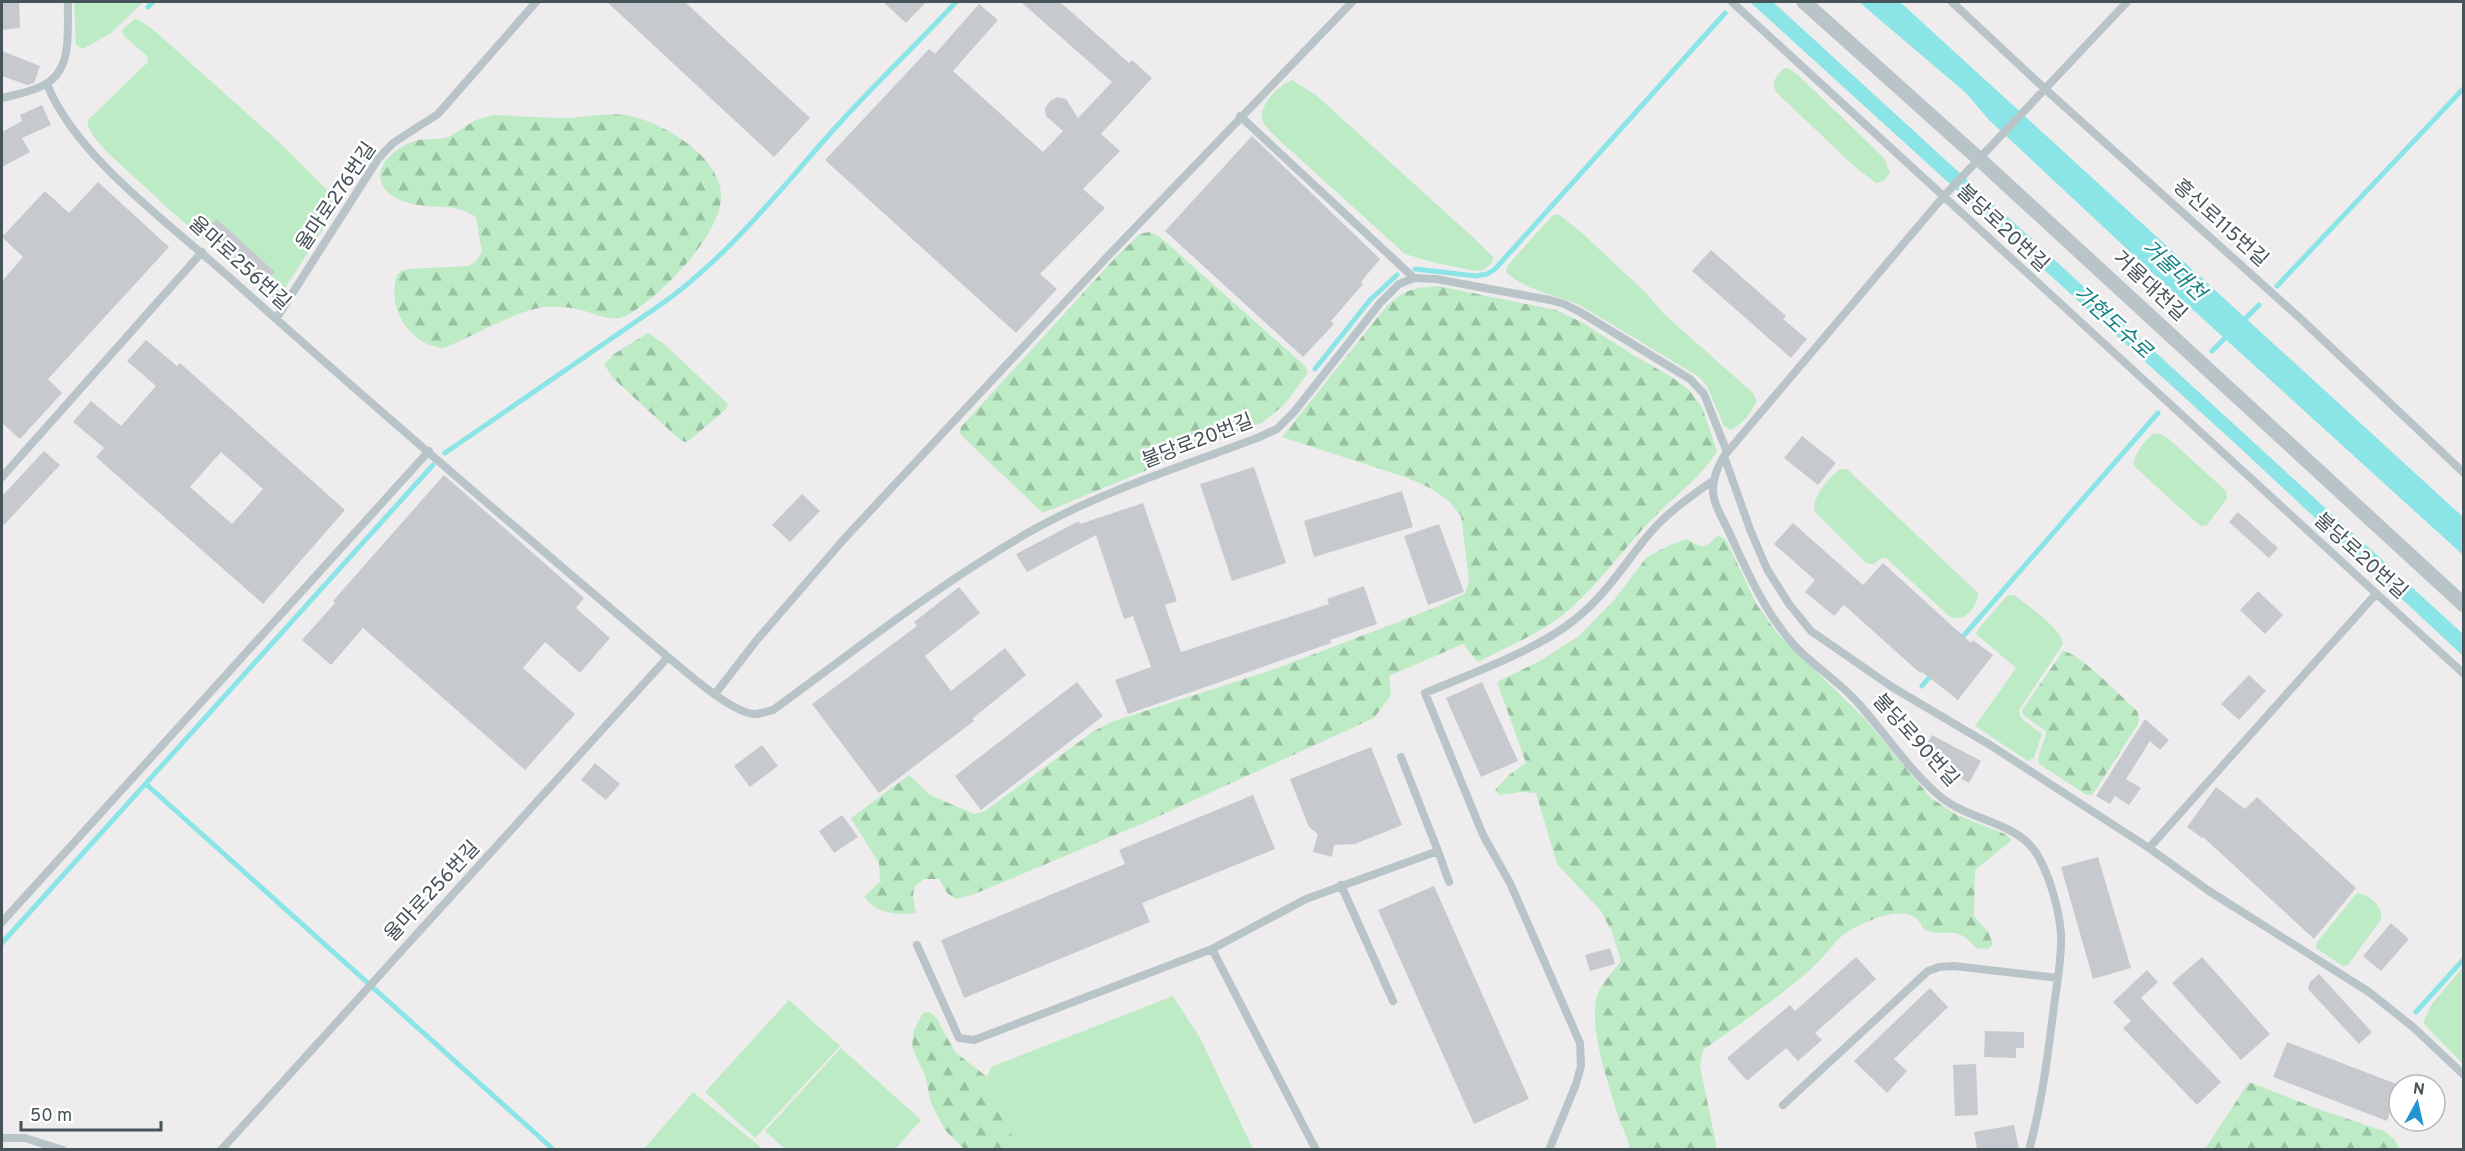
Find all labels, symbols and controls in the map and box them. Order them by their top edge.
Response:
street label: 율마로276번길 [291,138,383,256]
street label: 흥신로115번길 [2167,174,2273,274]
street label: 불당로20번길 [1950,180,2054,278]
street label: 율마로256번길 [183,211,295,317]
water label: 거물대천 [2136,235,2212,309]
street label: 거물대천길 [2106,246,2192,328]
water label: 가현도수로 [2067,281,2158,366]
street label: 불당로20번길 [1139,409,1257,475]
street label: 불당로20번길 [2308,508,2412,606]
street label: 불당로90번길 [1866,689,1964,793]
street label: 율마로256번길 [380,836,486,948]
north arrow [2387,1073,2447,1133]
text: N [2412,1079,2426,1101]
scale bar [21,1094,160,1132]
text: 50 m [30,1105,72,1128]

